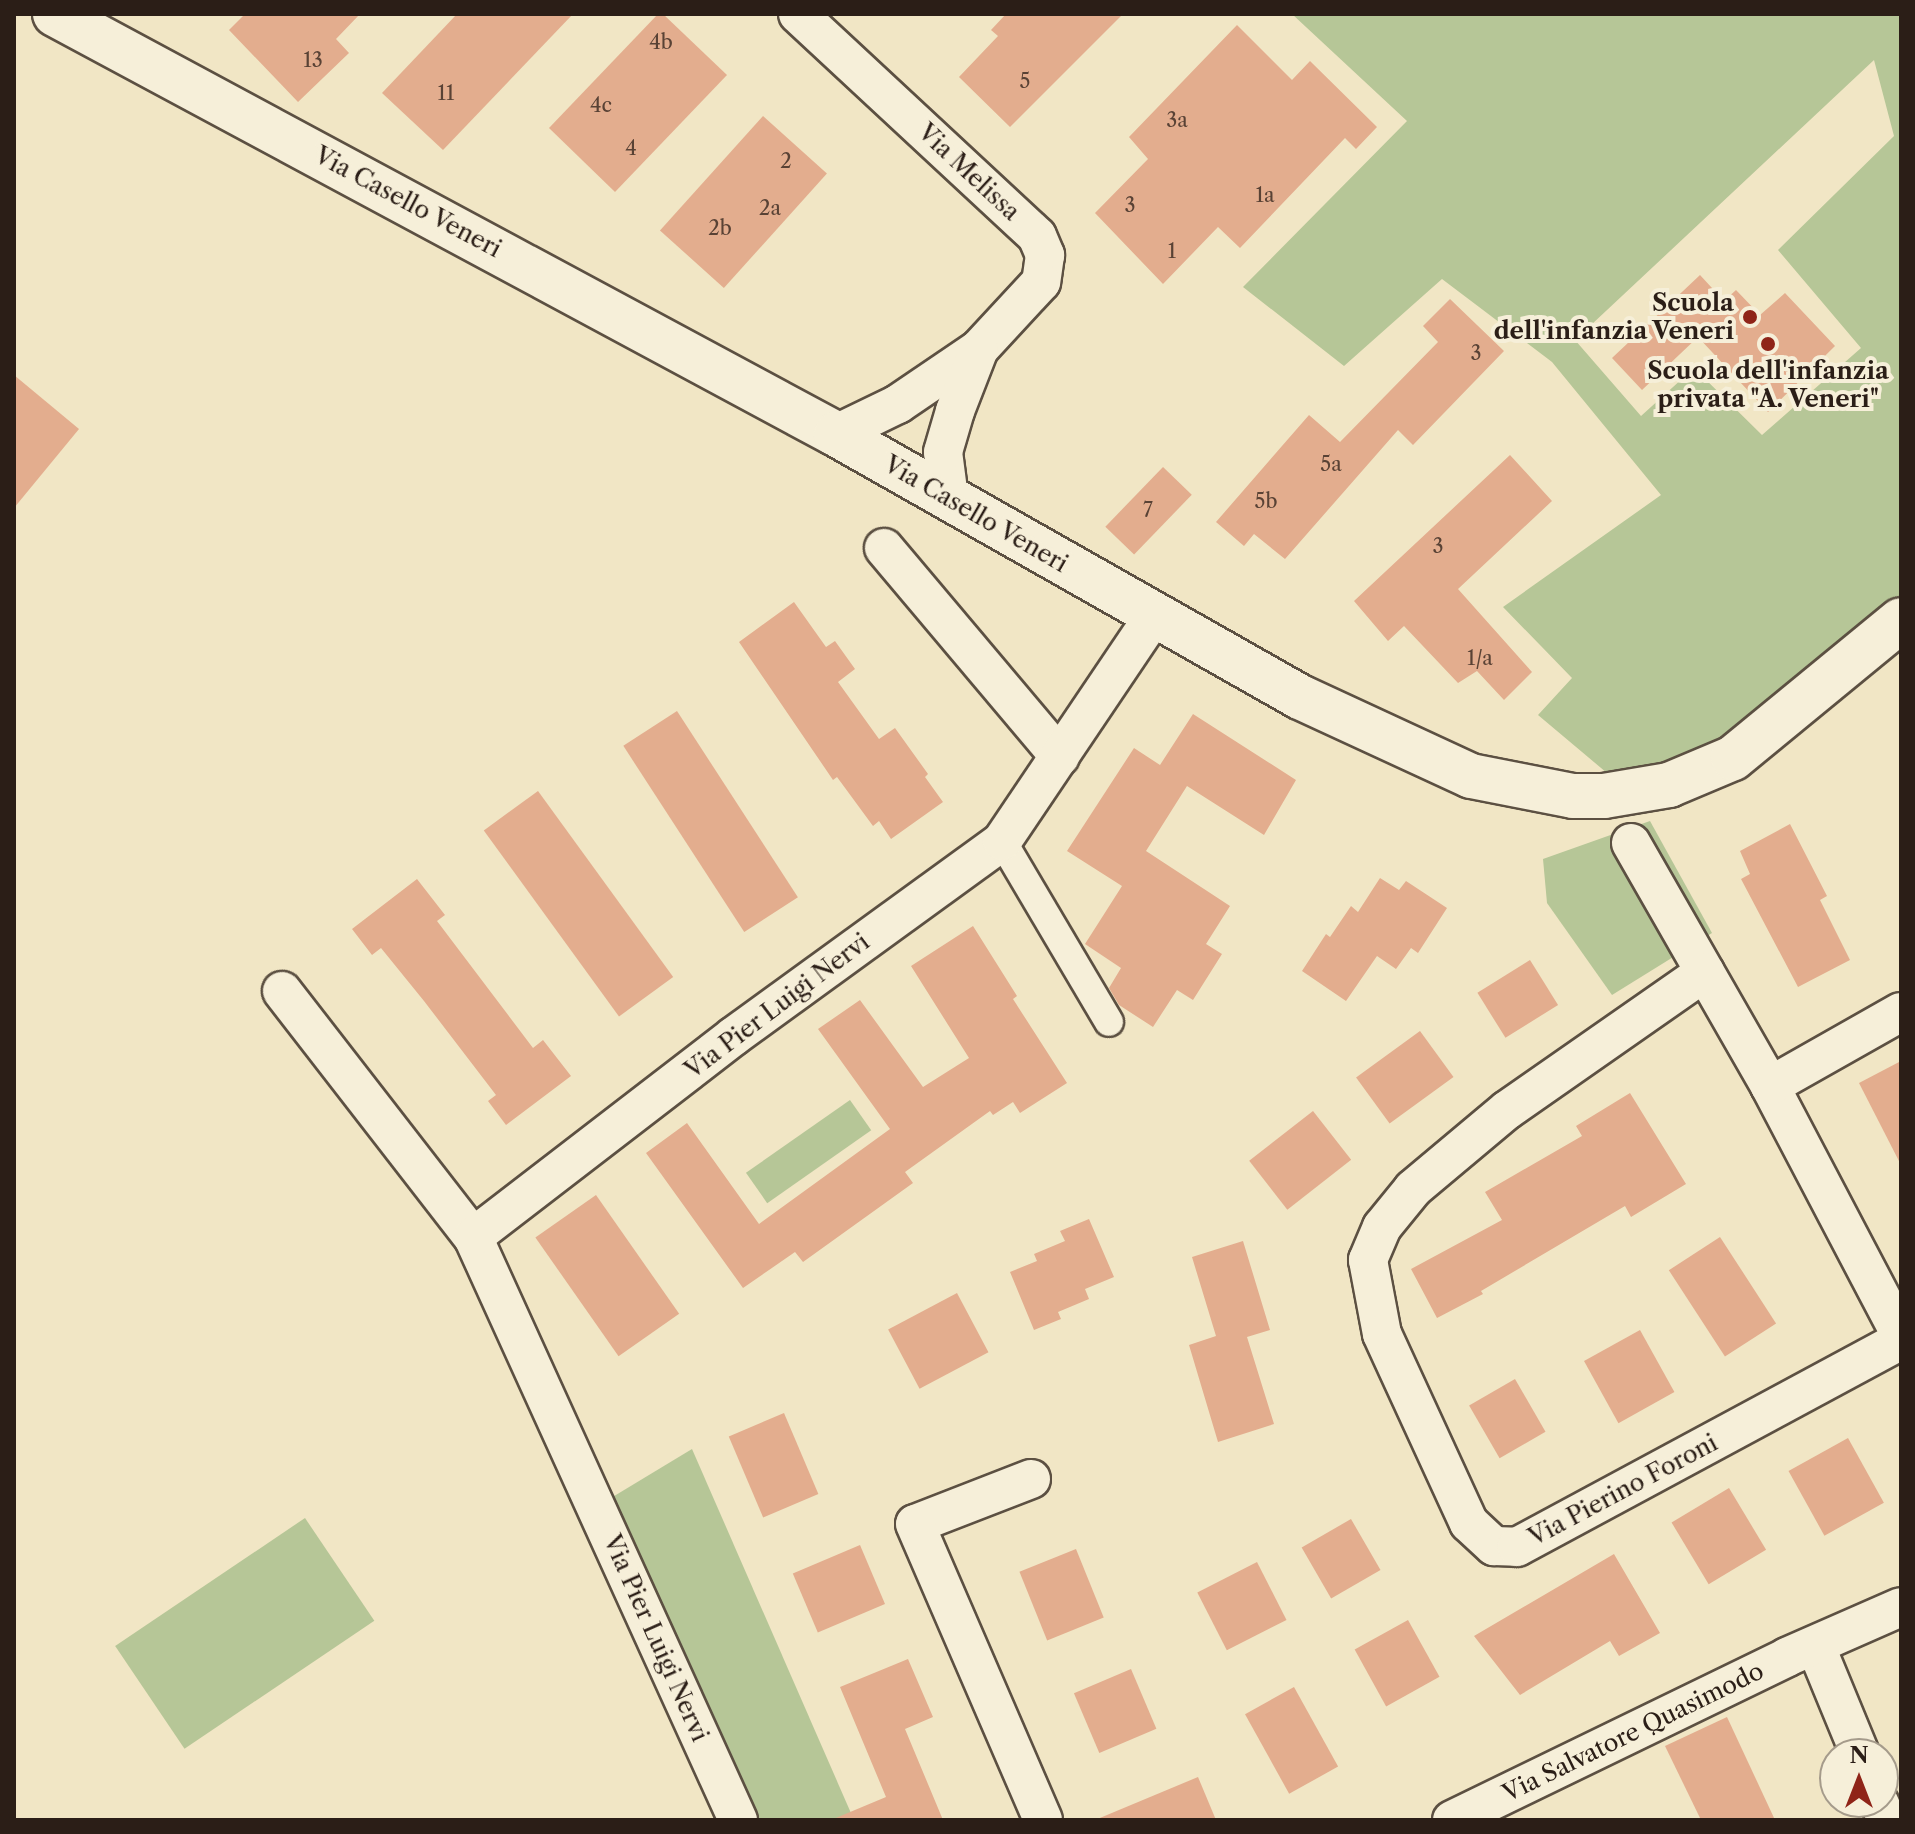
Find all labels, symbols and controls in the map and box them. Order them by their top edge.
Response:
house number: 4b [649,30,673,54]
house number: 13 [303,48,323,72]
house number: 5 [1020,69,1030,93]
house number: 11 [438,81,454,105]
house number: 4c [590,93,612,117]
house number: 3a [1166,108,1188,132]
street label: Via Melissa [912,118,1026,226]
house number: 4 [625,136,637,160]
street label: Via Casello Veneri [309,140,507,264]
house number: 2 [780,149,792,173]
house number: 1a [1256,183,1274,207]
house number: 3 [1124,193,1136,217]
house number: 2a [759,196,781,220]
house number: 2b [708,216,732,240]
house number: 1 [1168,239,1176,263]
place label: Scuola dell'infanzia Veneri [1492,289,1734,345]
marker: Scuola dell'infanzia Veneri [1741,308,1759,326]
marker: Scuola dell'infanzia privata "A. Veneri" [1759,335,1777,353]
house number: 3 [1470,341,1482,365]
place label: Scuola dell'infanzia privata "A. Veneri" [1647,357,1889,413]
street label: Via Casello Veneri [878,449,1074,579]
house number: 5a [1320,452,1342,476]
house number: 5b [1255,489,1277,513]
house number: 7 [1143,498,1153,522]
house number: 3 [1432,534,1444,558]
house number: 1/a [1467,646,1493,670]
street label: Via Pier Luigi Nervi [679,927,875,1085]
street label: Via Pierino Foroni [1524,1428,1722,1552]
street label: Via Pier Luigi Nervi [597,1530,715,1746]
street label: Via Salvatore Quasimodo [1498,1656,1768,1808]
north arrow [1819,1738,1899,1818]
text: N [1849,1742,1869,1769]

